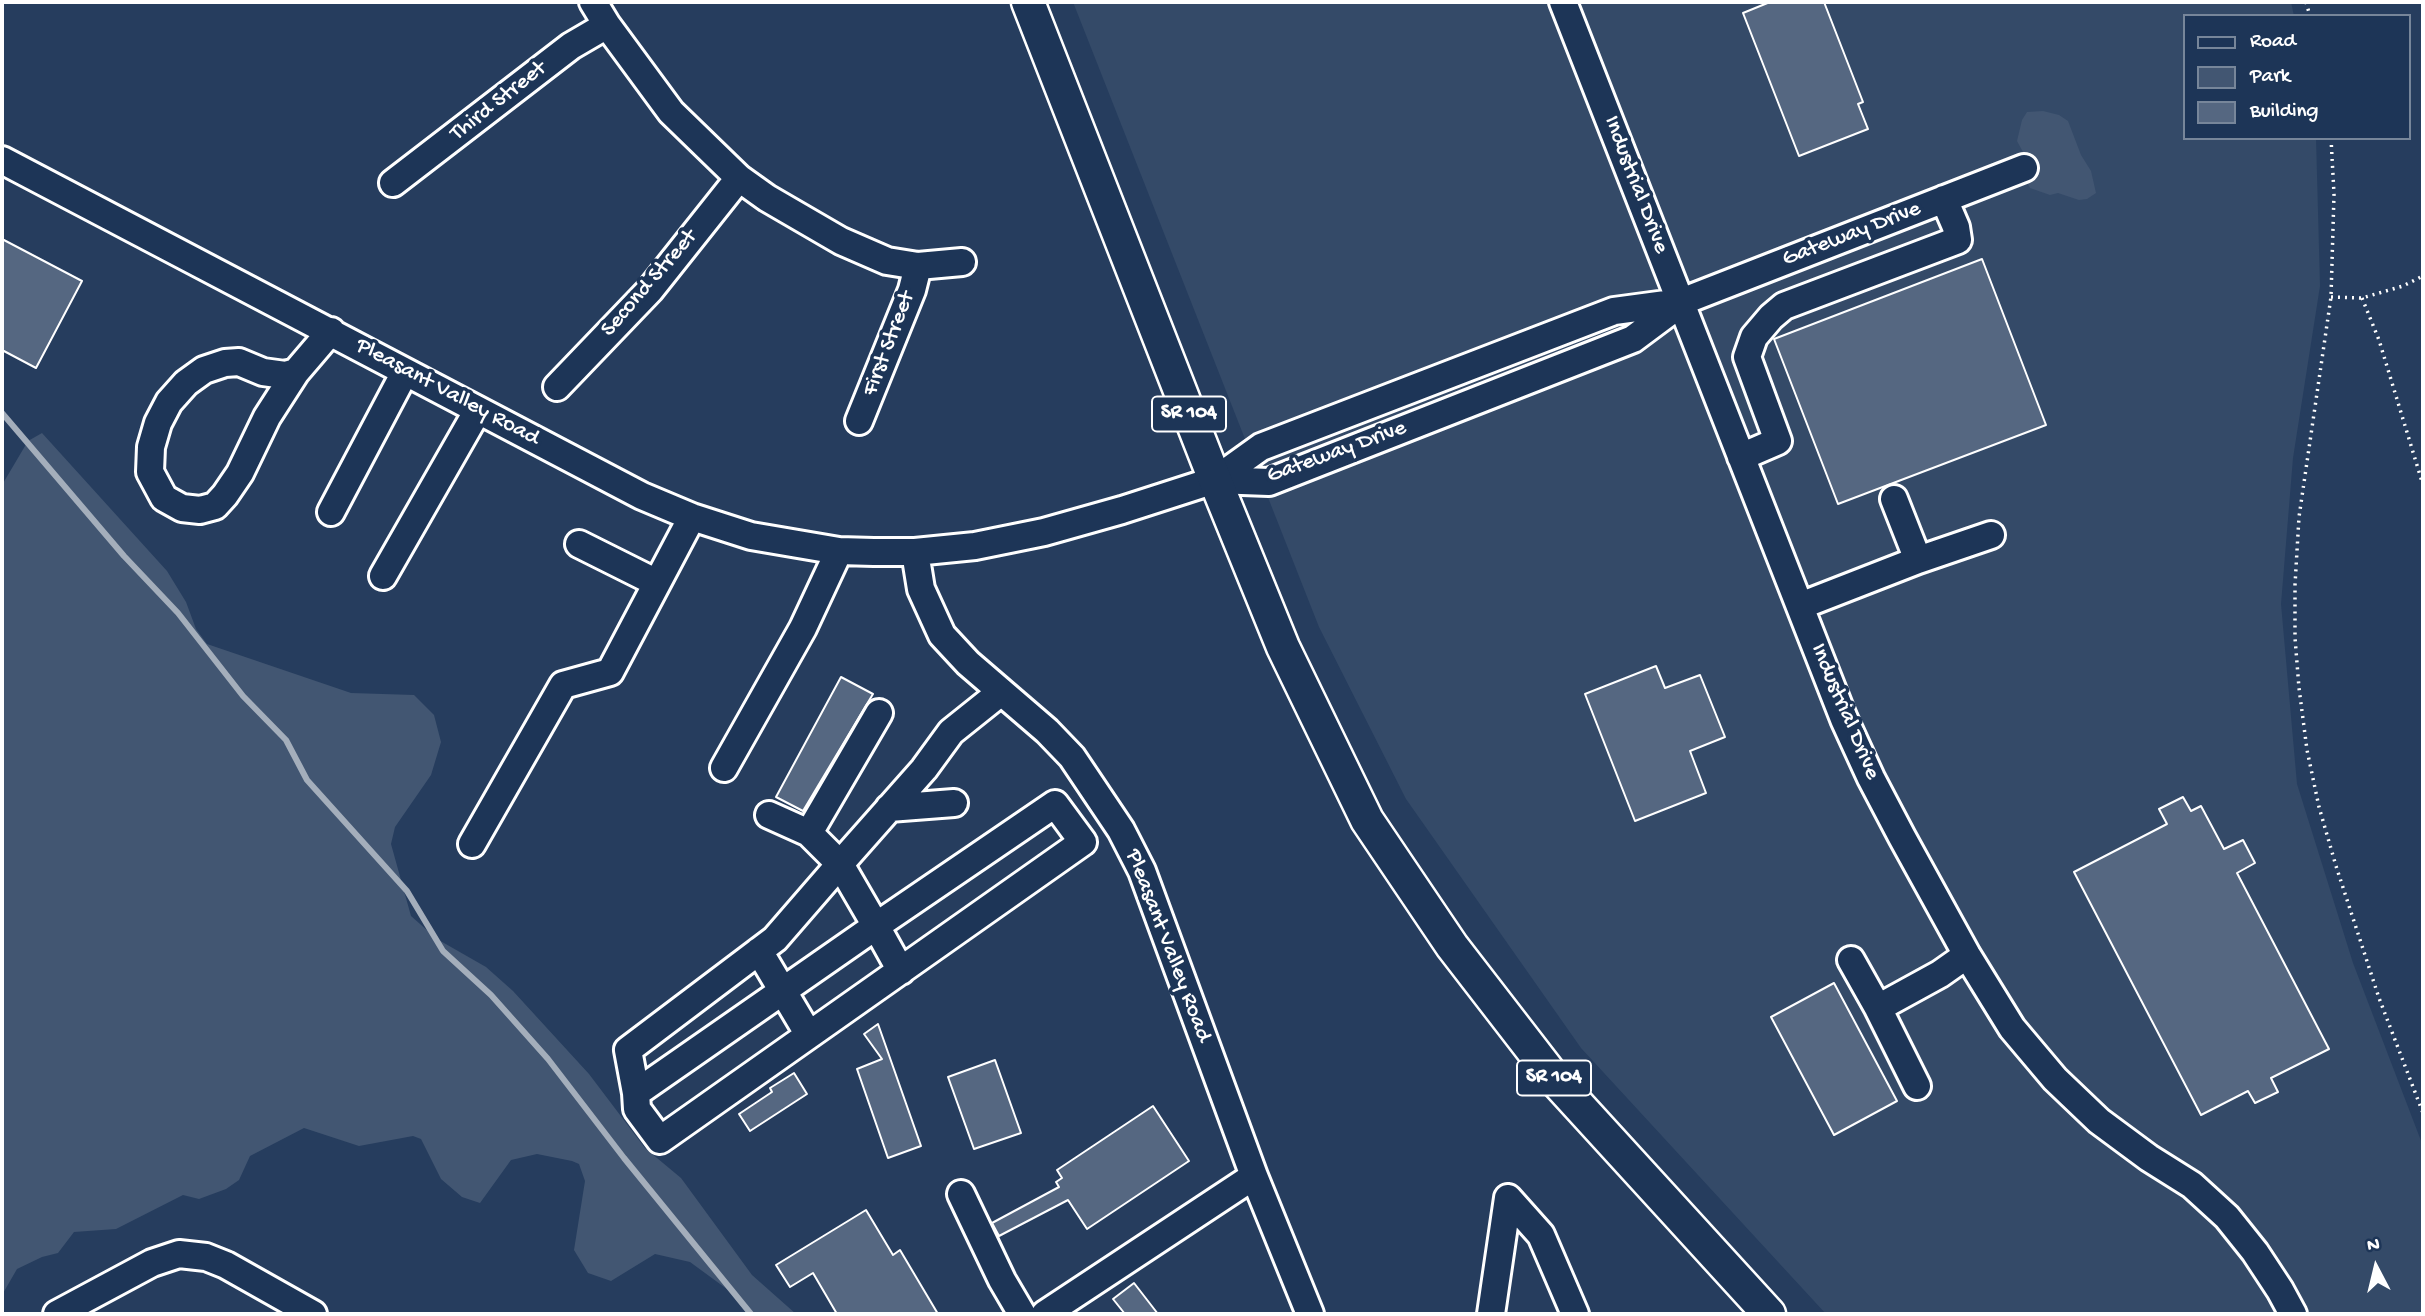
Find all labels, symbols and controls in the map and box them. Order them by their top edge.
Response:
legend [2184,14,2411,140]
text: Road [2250,30,2296,55]
street label: Third Street [445,56,553,148]
text: Park [2250,65,2290,90]
text: Building [2250,100,2319,125]
street label: Industrial Drive [1596,112,1674,258]
street label: Gateway Drive [1779,196,1925,274]
street label: Second Street [596,225,704,343]
street label: First Street [857,288,923,400]
street label: Pleasant Valley Road [350,333,544,453]
road number: SR 104 [1152,396,1226,432]
street label: Gateway Drive [1264,415,1410,491]
street label: Industrial Drive [1803,640,1885,784]
street label: Pleasant Valley Road [1118,846,1216,1046]
road number: SR 104 [1517,1060,1591,1096]
north arrow [2341,1232,2411,1302]
text: N [2366,1233,2381,1258]

